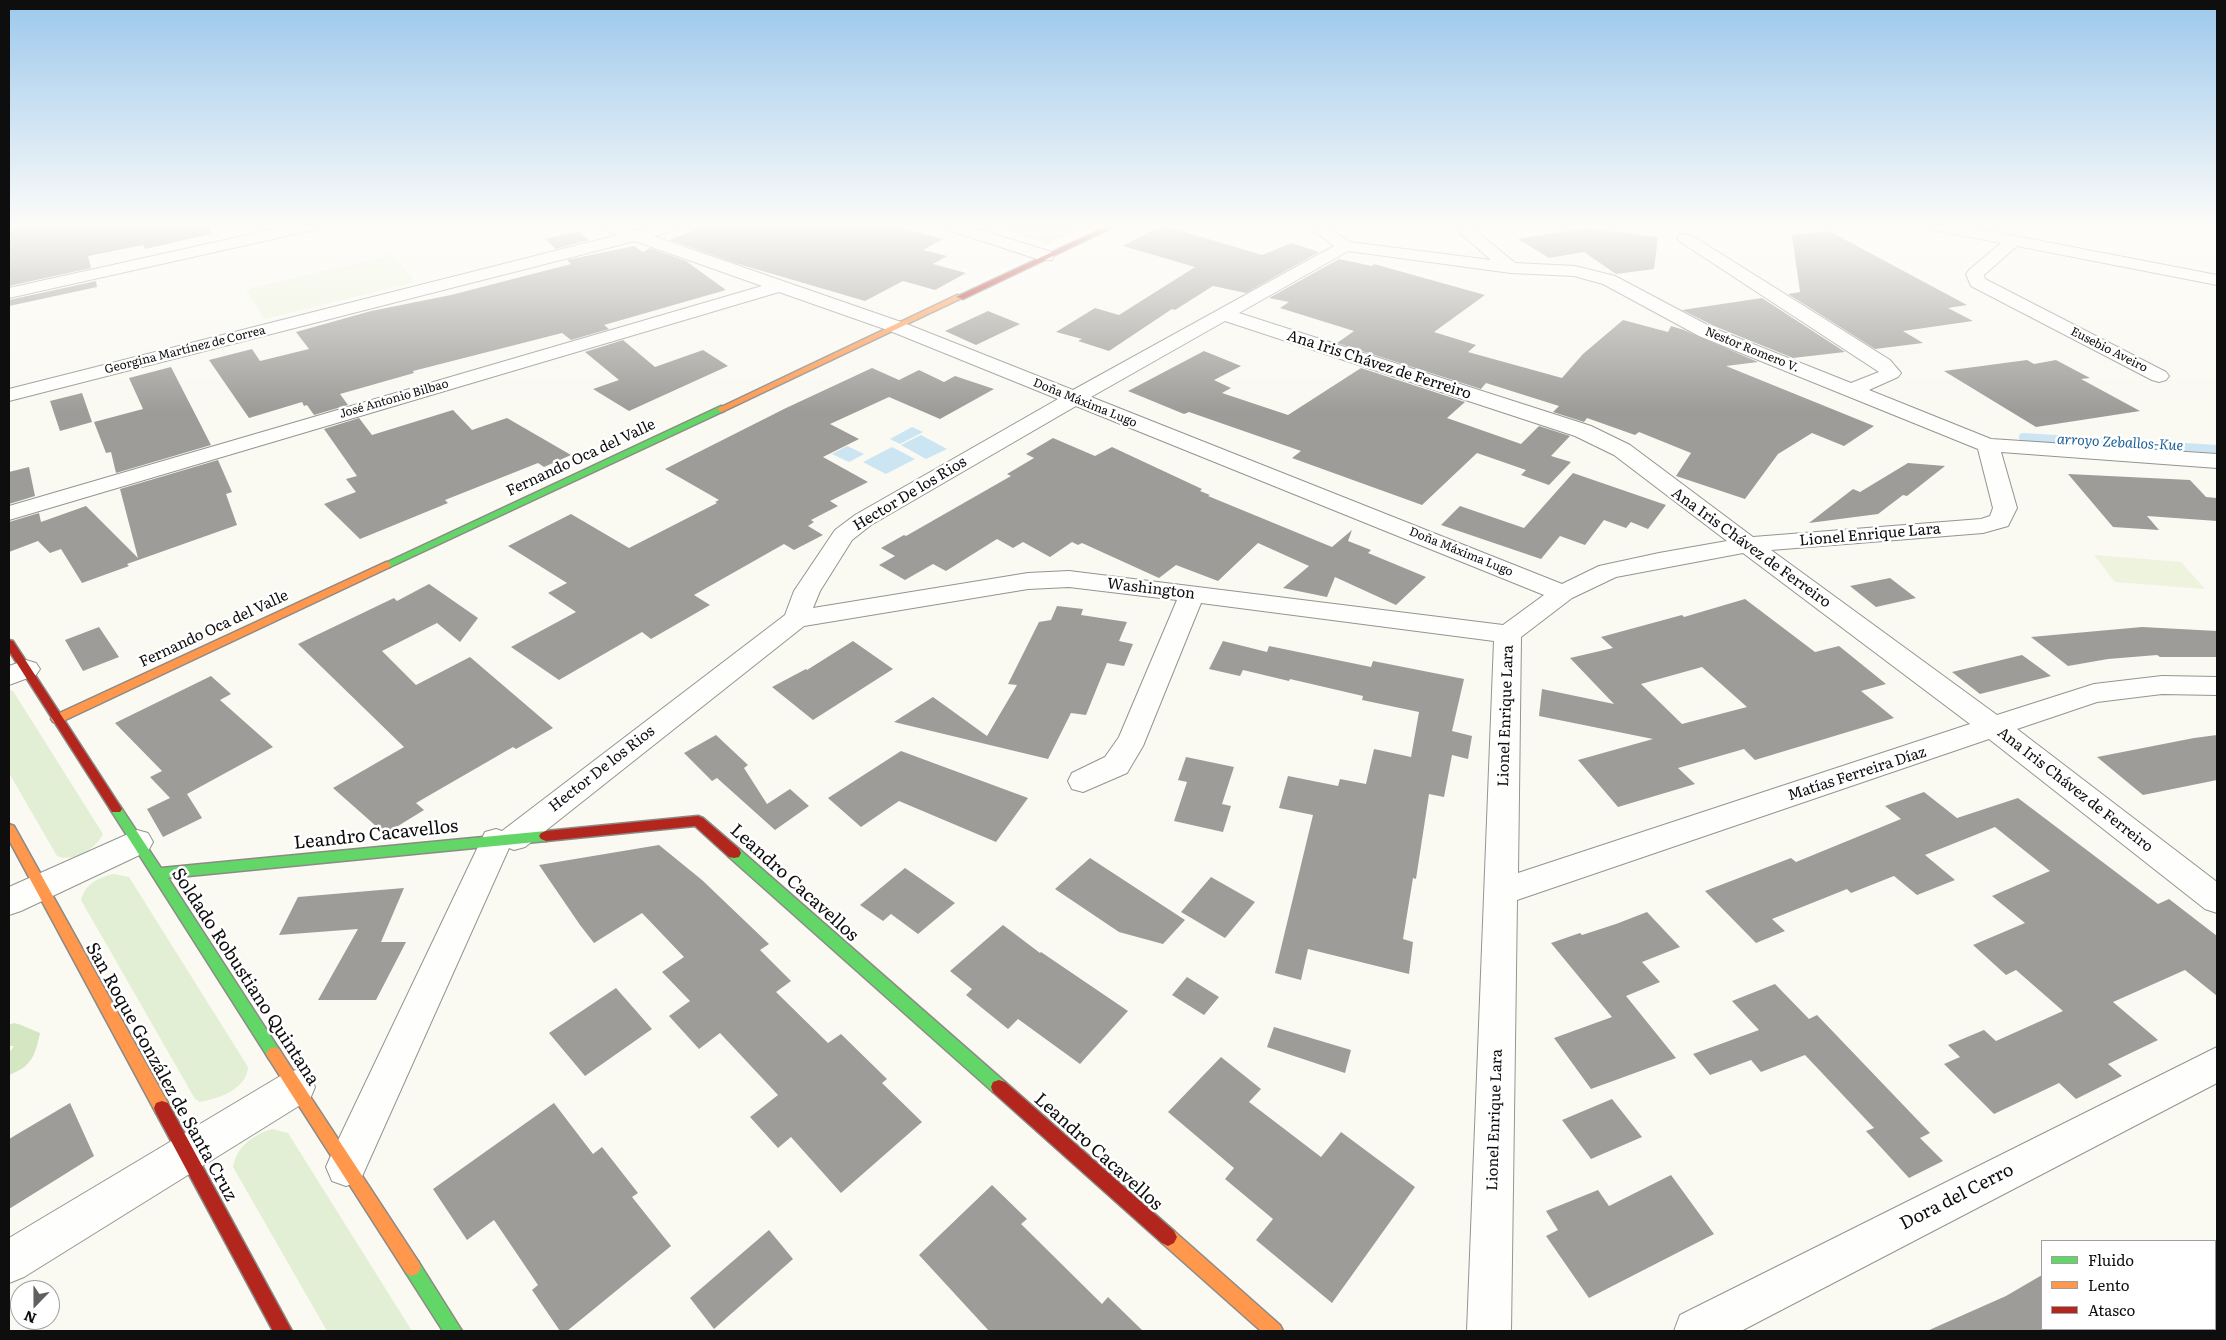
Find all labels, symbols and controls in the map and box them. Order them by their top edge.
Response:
street label: Georgina Martínez de Correa [103,323,267,377]
street label: Eusebio Aveiro [2068,324,2150,376]
street label: Nestor Romero V. [1703,325,1801,375]
street label: Ana Iris Chávez de Ferreiro [1285,327,1473,403]
street label: Doña Máxima Lugo [1031,376,1139,430]
street label: José Antonio Bilbao [338,377,450,421]
street label: Fernando Oca del Valle [504,416,658,500]
water label: arroyo Zeballos-Kue [2056,431,2184,455]
street label: Hector De los Rios [850,453,970,535]
street label: Ana Iris Chávez de Ferreiro [1668,484,1834,612]
street label: Lionel Enrique Lara [1799,520,1941,550]
street label: Doña Máxima Lugo [1407,525,1515,579]
street label: Washington [1106,575,1196,603]
street label: Fernando Oca del Valle [137,587,291,671]
street label: Lionel Enrique Lara [1495,645,1517,787]
street label: Hector De los Rios [546,722,658,816]
street label: Ana Iris Chávez de Ferreiro [1994,724,2156,856]
street label: Matías Ferreira Díaz [1786,743,1928,805]
street label: Leandro Cacavellos [293,816,459,854]
street label: Leandro Cacavellos [725,820,863,946]
street label: Soldado Robustiano Quintana [167,864,323,1090]
street label: San Roque González de Santa Cruz [81,939,241,1205]
street label: Lionel Enrique Lara [1484,1049,1506,1191]
street label: Leandro Cacavellos [1029,1089,1167,1215]
street label: Dora del Cerro [1897,1159,2017,1235]
legend [2041,1240,2216,1330]
text: Fluido [2088,1248,2134,1271]
text: Lento [2088,1273,2129,1296]
north arrow [10,1280,60,1330]
text: Atasco [2088,1298,2135,1321]
text: N [21,1307,39,1329]

